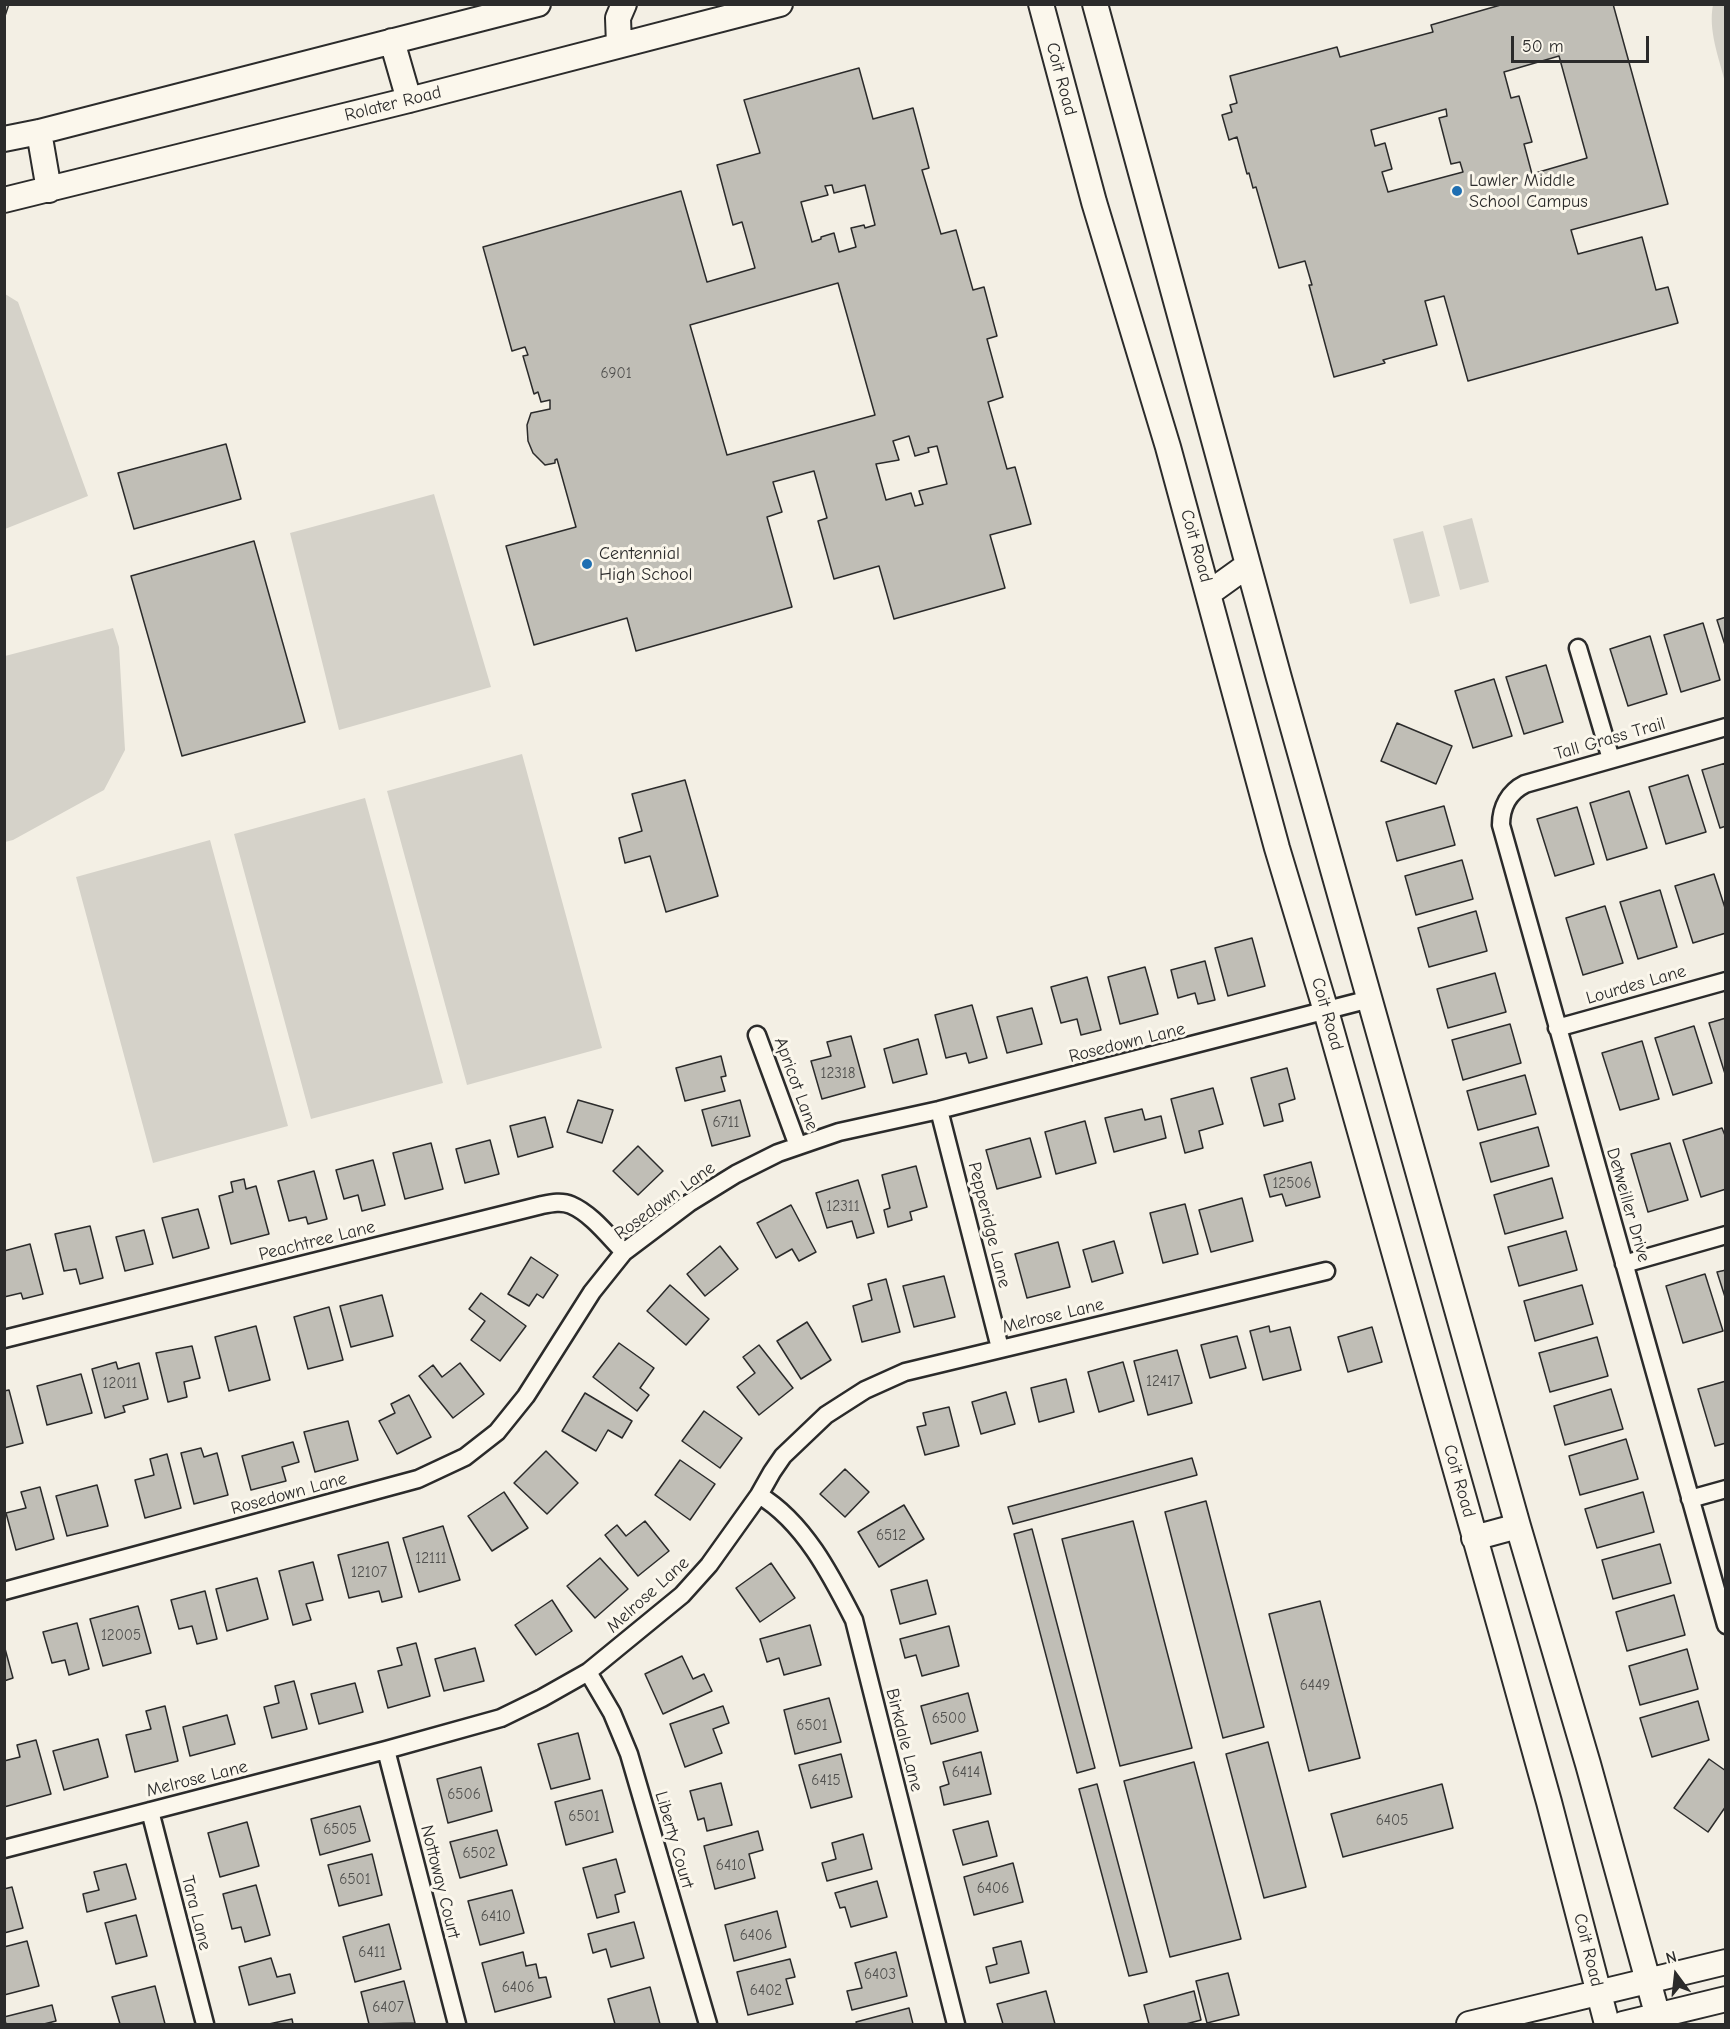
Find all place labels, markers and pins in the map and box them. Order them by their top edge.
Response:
place label: Lawler Middle School Campus [1469,170,1588,213]
marker: Lawler Middle School Campus [1450,184,1464,198]
place label: Centennial High School [599,543,693,586]
marker: Centennial High School [580,557,594,571]

